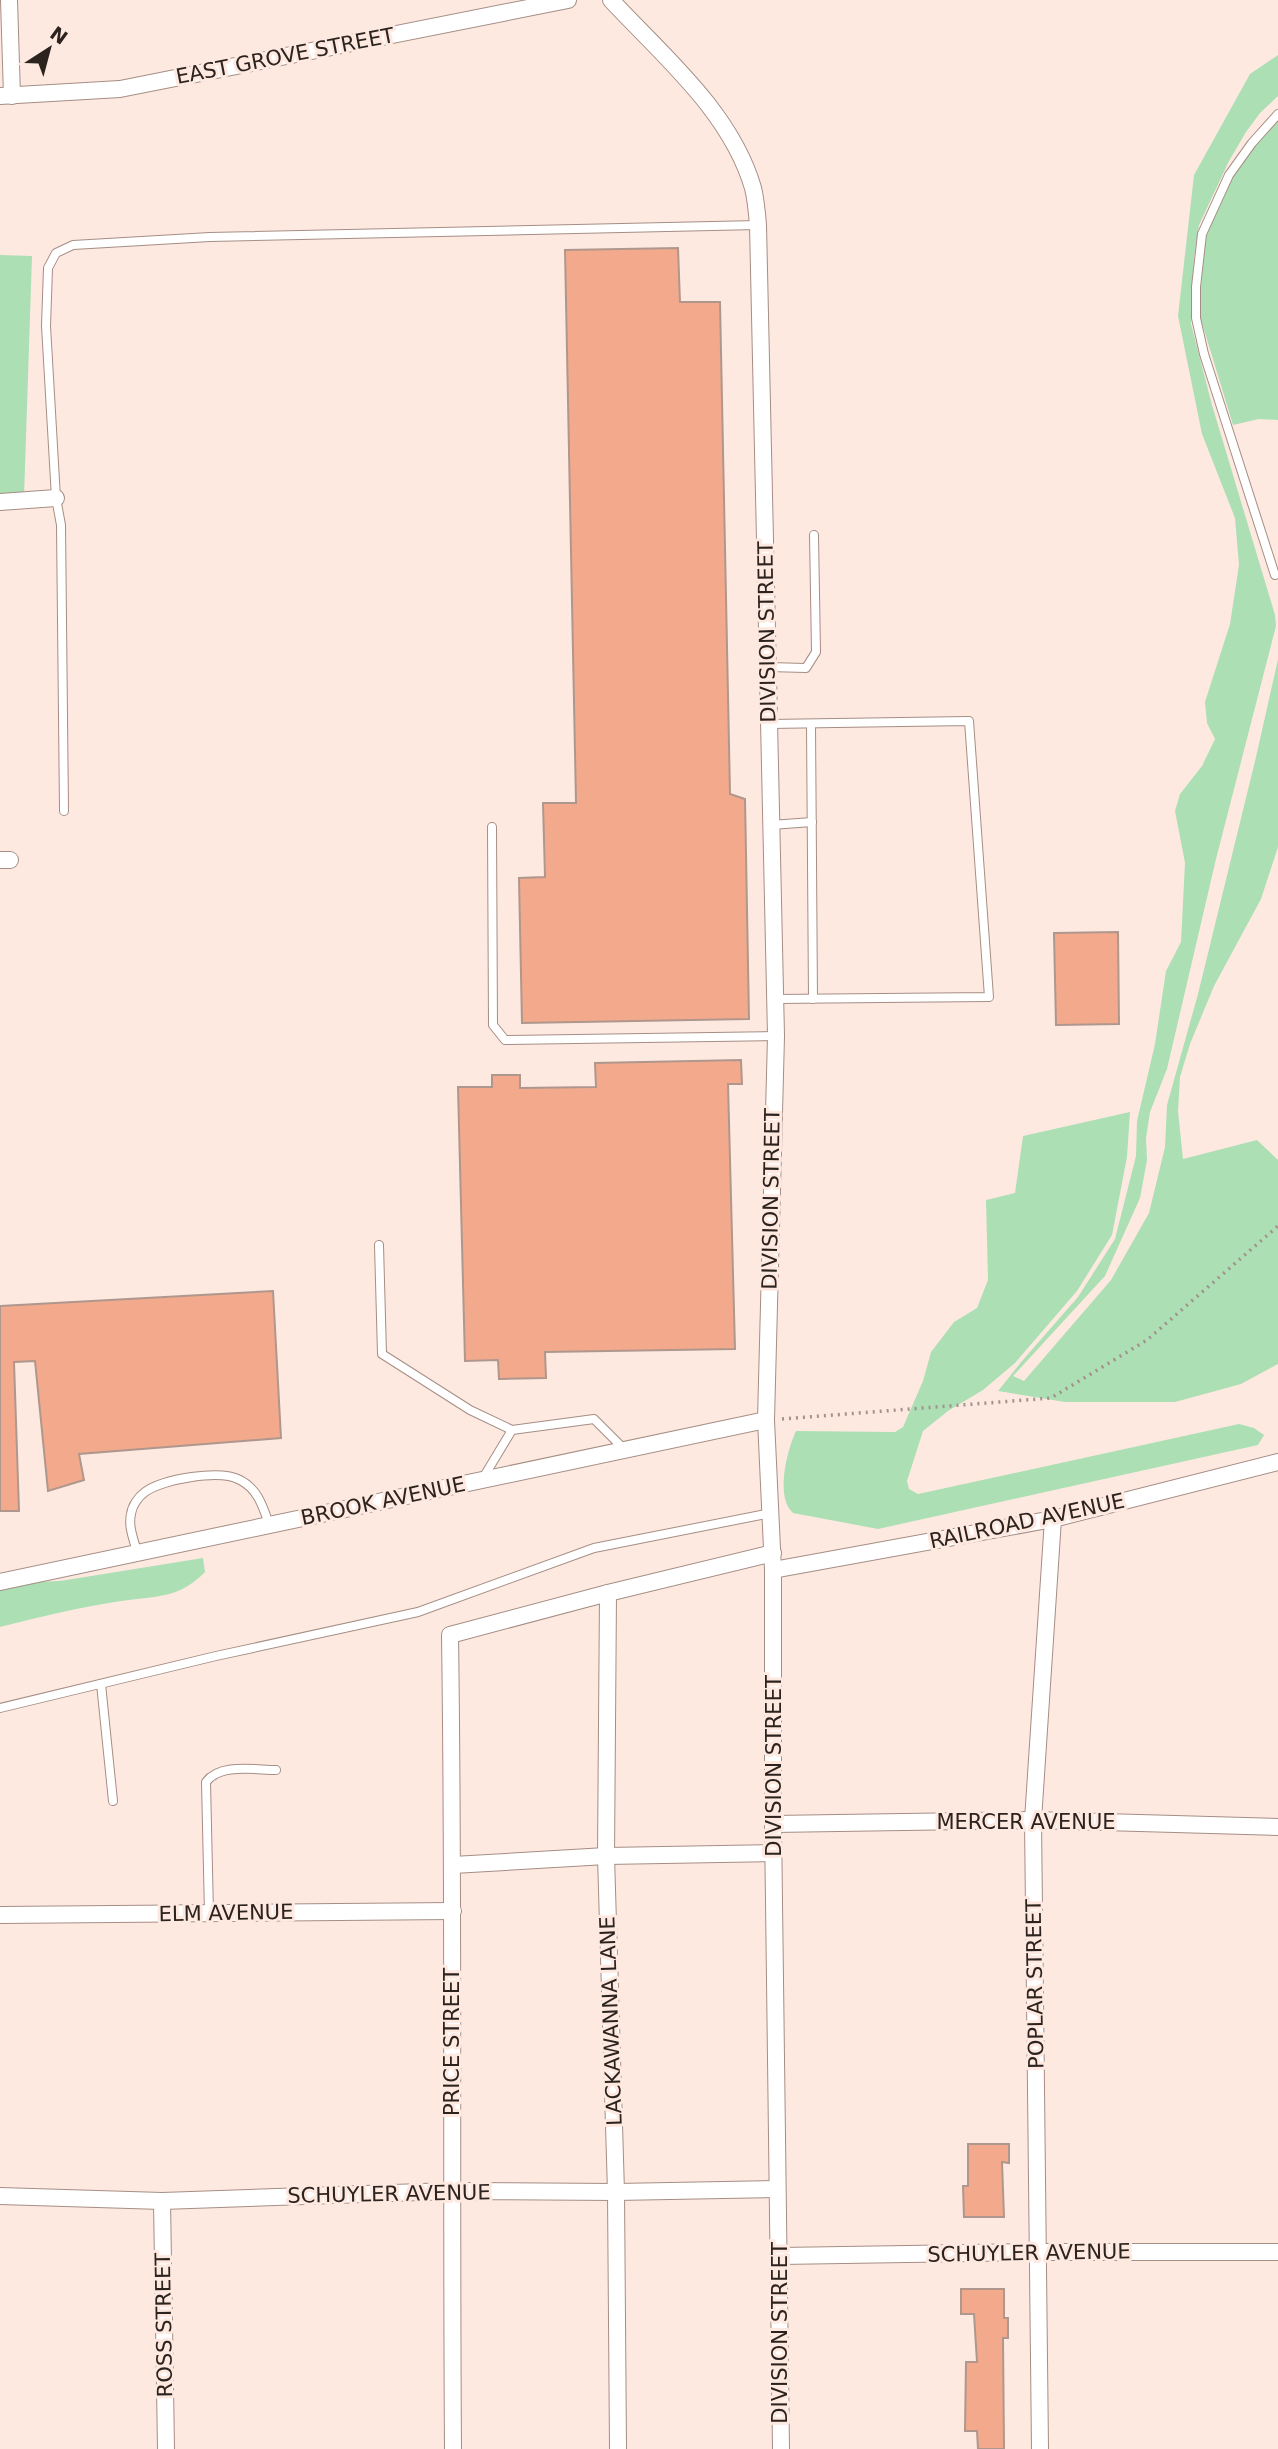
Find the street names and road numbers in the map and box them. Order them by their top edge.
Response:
street label: EAST GROVE STREET [174,23,396,89]
street label: DIVISION STREET [753,541,781,723]
street label: DIVISION STREET [757,1108,785,1290]
street label: BROOK AVENUE [299,1472,467,1530]
street label: RAILROAD AVENUE [927,1489,1127,1553]
street label: DIVISION STREET [762,1675,786,1857]
street label: MERCER AVENUE [936,1810,1116,1834]
street label: POPLAR STREET [1022,1899,1048,2069]
street label: ELM AVENUE [158,1900,294,1926]
street label: LACKAWANNA LANE [595,1916,627,2126]
street label: PRICE STREET [440,1968,464,2116]
street label: SCHUYLER AVENUE [287,2180,491,2208]
street label: SCHUYLER AVENUE [927,2239,1131,2267]
street label: DIVISION STREET [768,2242,792,2424]
street label: ROSS STREET [151,2252,177,2397]

